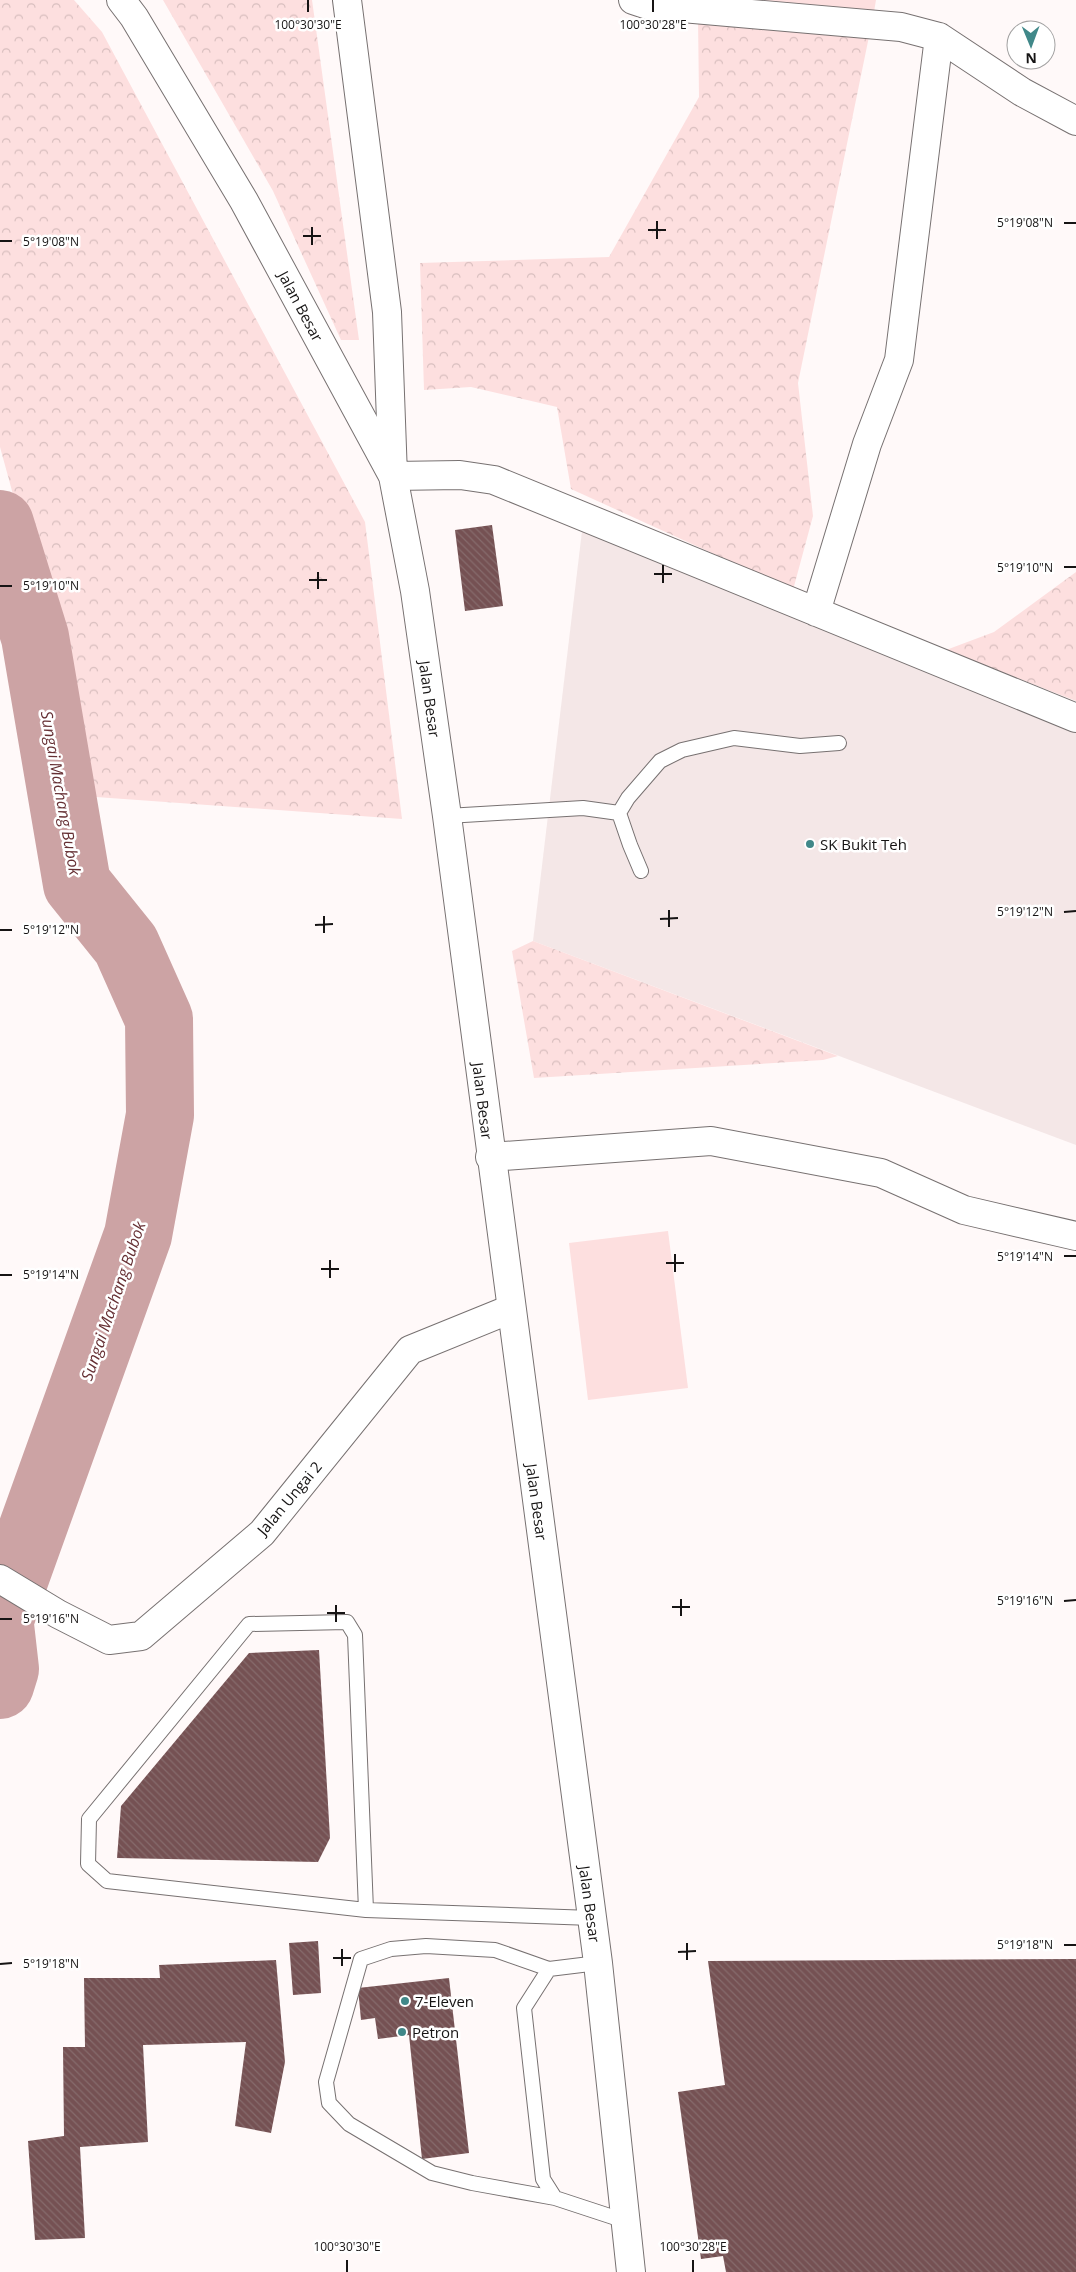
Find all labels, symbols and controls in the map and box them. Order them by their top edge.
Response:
text: 100°30'30"E [274,16,342,33]
text: 100°30'28"E [619,16,687,33]
north arrow [1006,20,1056,70]
text: N [1025,49,1037,68]
text: 5°19'08"N [997,214,1053,231]
text: 5°19'08"N [23,233,79,250]
street label: Jalan Besar [273,265,328,345]
text: 5°19'10"N [997,559,1053,576]
text: 5°19'10"N [23,577,79,594]
street label: Jalan Besar [414,657,445,739]
water label: Sungai Machang Bubok [36,709,86,878]
place label: SK Bukit Teh [820,834,907,854]
marker: SK Bukit Teh [804,838,816,850]
text: 5°19'12"N [997,903,1053,920]
text: 5°19'12"N [23,921,79,938]
street label: Jalan Besar [468,1059,498,1141]
water label: Sungai Machang Bubok [75,1218,151,1383]
text: 5°19'14"N [997,1248,1053,1265]
text: 5°19'14"N [23,1266,79,1283]
street label: Jalan Ungai 2 [251,1457,326,1541]
street label: Jalan Besar [521,1460,552,1542]
text: 5°19'16"N [997,1592,1053,1609]
text: 5°19'16"N [23,1610,79,1627]
street label: Jalan Besar [574,1862,605,1944]
text: 5°19'18"N [997,1936,1053,1953]
text: 5°19'18"N [23,1955,79,1972]
place label: 7-Eleven [415,1991,474,2011]
marker: 7-Eleven [399,1995,411,2007]
place label: Petron [412,2022,459,2042]
marker: Petron [396,2026,408,2038]
text: 100°30'30"E [313,2238,381,2255]
text: 100°30'28"E [659,2238,727,2255]

